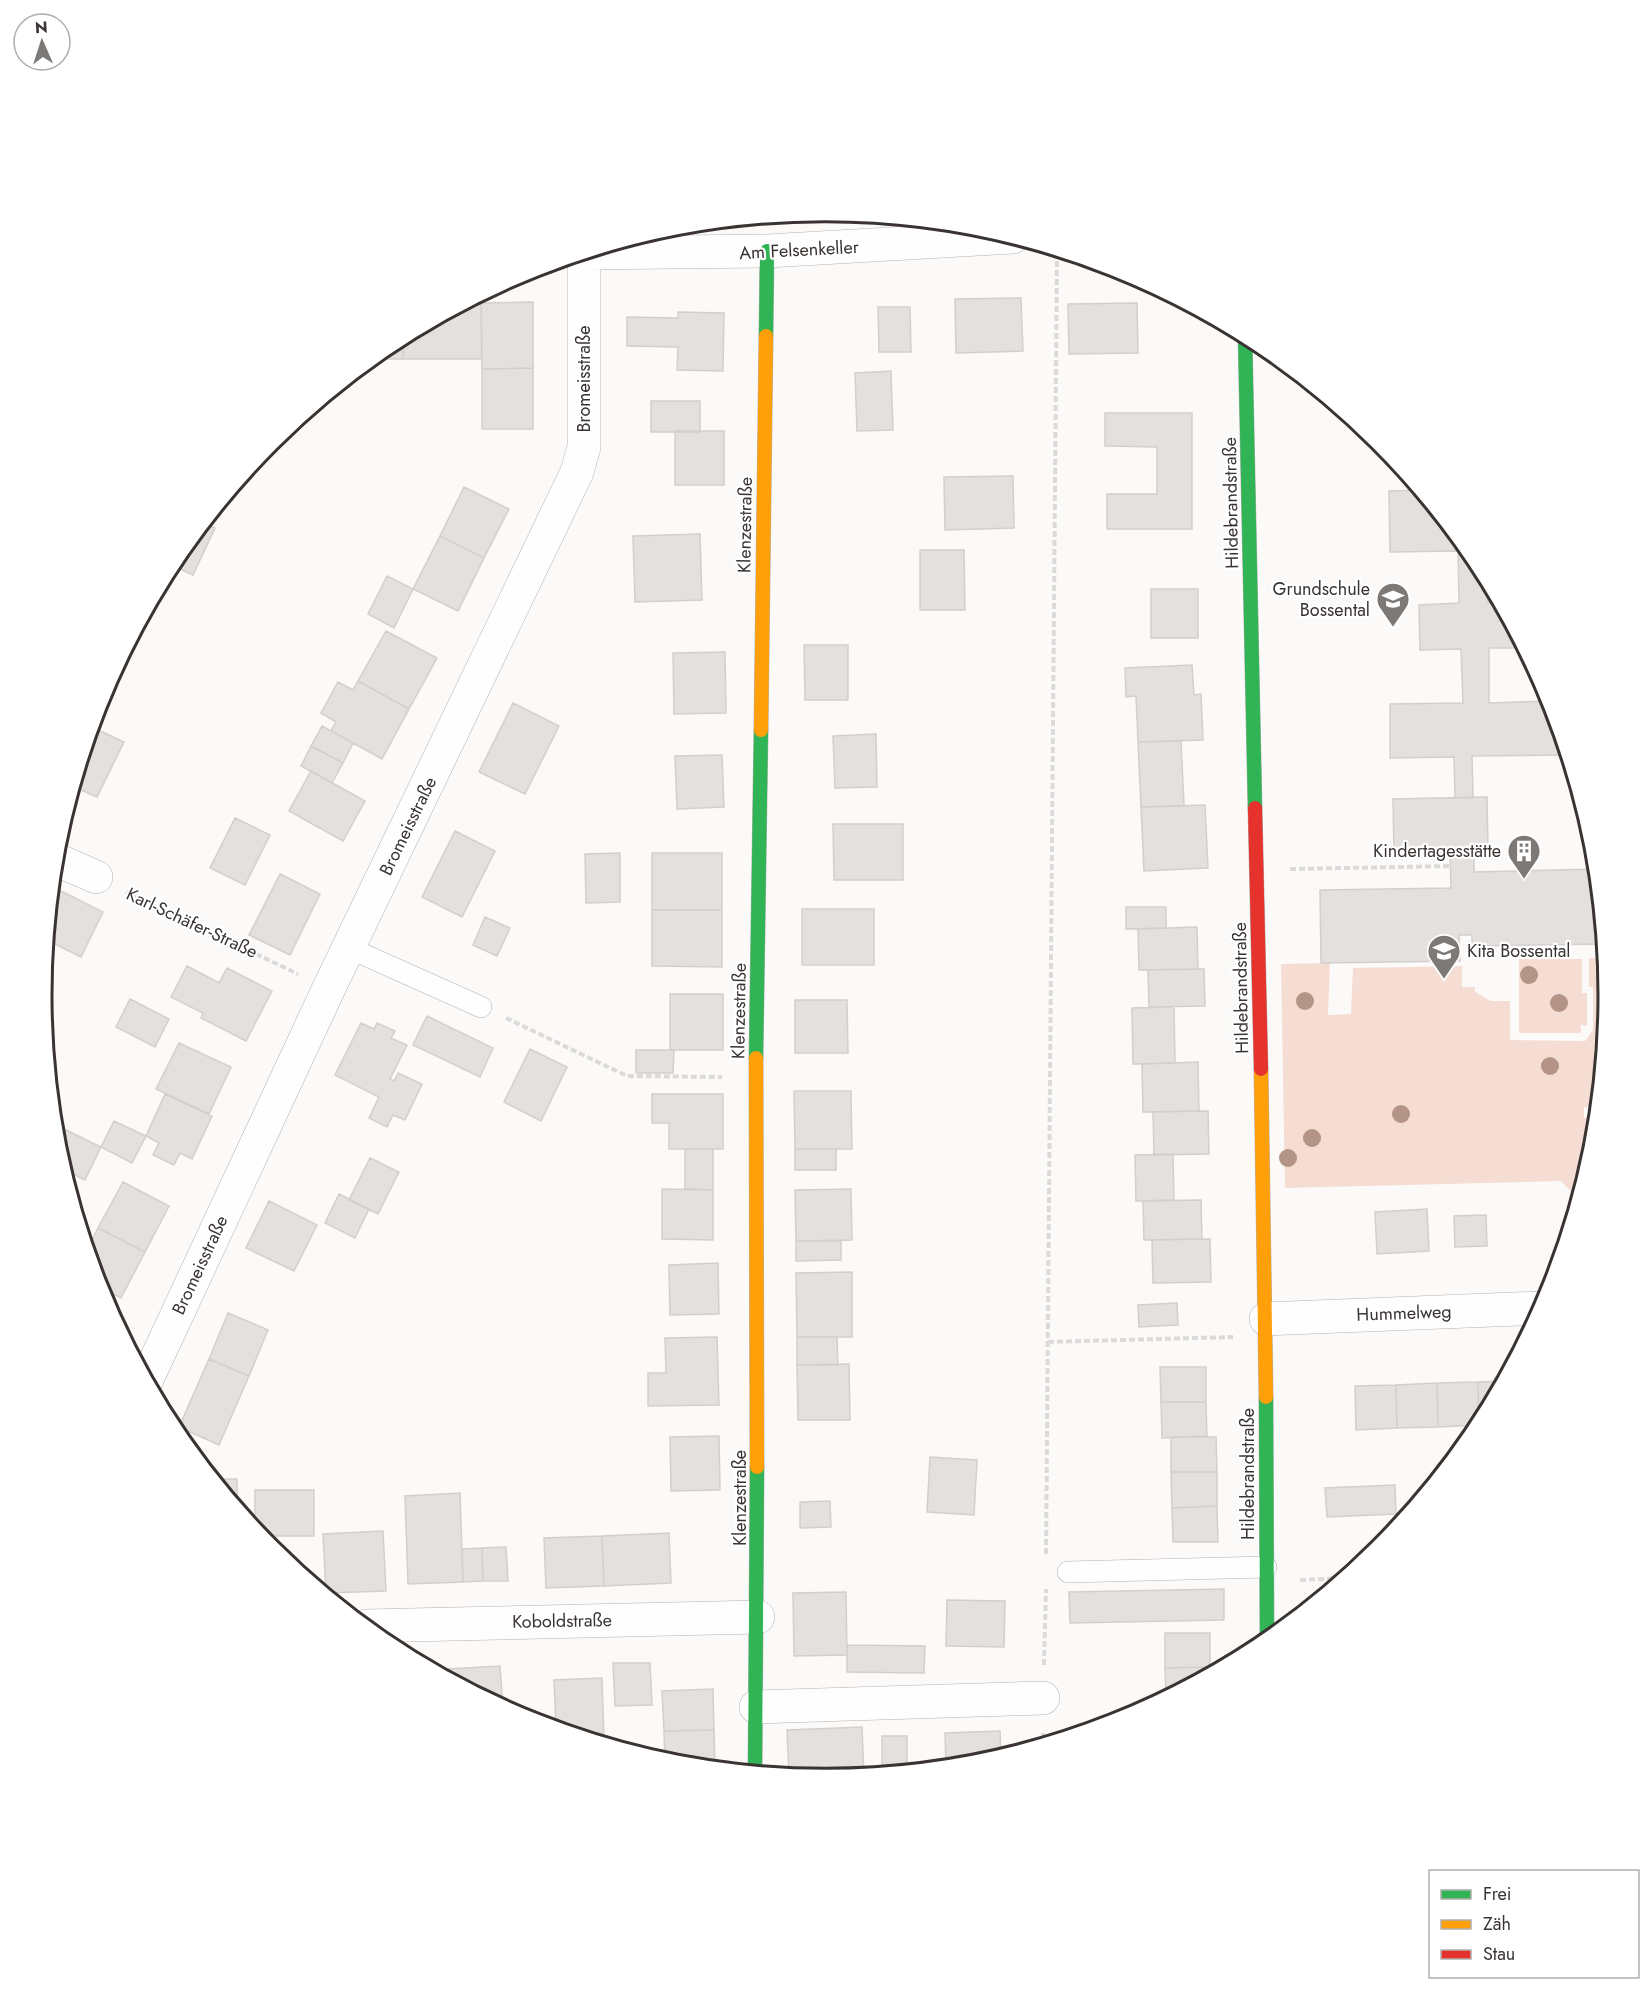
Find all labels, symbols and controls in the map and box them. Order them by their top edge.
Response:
north arrow [12,12,72,72]
text: N [34,16,48,39]
street label: Am Felsenkeller [738,234,860,266]
street label: Bromeisstraße [571,326,597,432]
street label: Hildebrandstraße [1217,437,1245,569]
street label: Klenzestraße [731,477,759,573]
place label: Grundschule Bossental [1273,576,1370,623]
school or university icon: Grundschule Bossental [1375,581,1411,628]
street label: Bromeisstraße [373,772,443,880]
building icon: Kindertagesstätte [1506,833,1542,880]
place label: Kindertagesstätte [1373,838,1501,864]
street label: Karl-Schäfer-Straße [122,881,262,965]
street label: Hildebrandstraße [1227,922,1255,1054]
school or university icon: Kita Bossental [1426,933,1462,980]
place label: Kita Bossental [1467,938,1570,964]
street label: Klenzestraße [725,963,753,1059]
street label: Bromeisstraße [166,1211,234,1319]
street label: Hummelweg [1356,1298,1452,1328]
street label: Hildebrandstraße [1235,1408,1261,1540]
street label: Klenzestraße [727,1450,753,1546]
street label: Koboldstraße [512,1607,612,1635]
legend [1429,1870,1639,1978]
text: Frei [1483,1881,1512,1907]
text: Zäh [1483,1911,1511,1937]
text: Stau [1483,1941,1515,1967]

